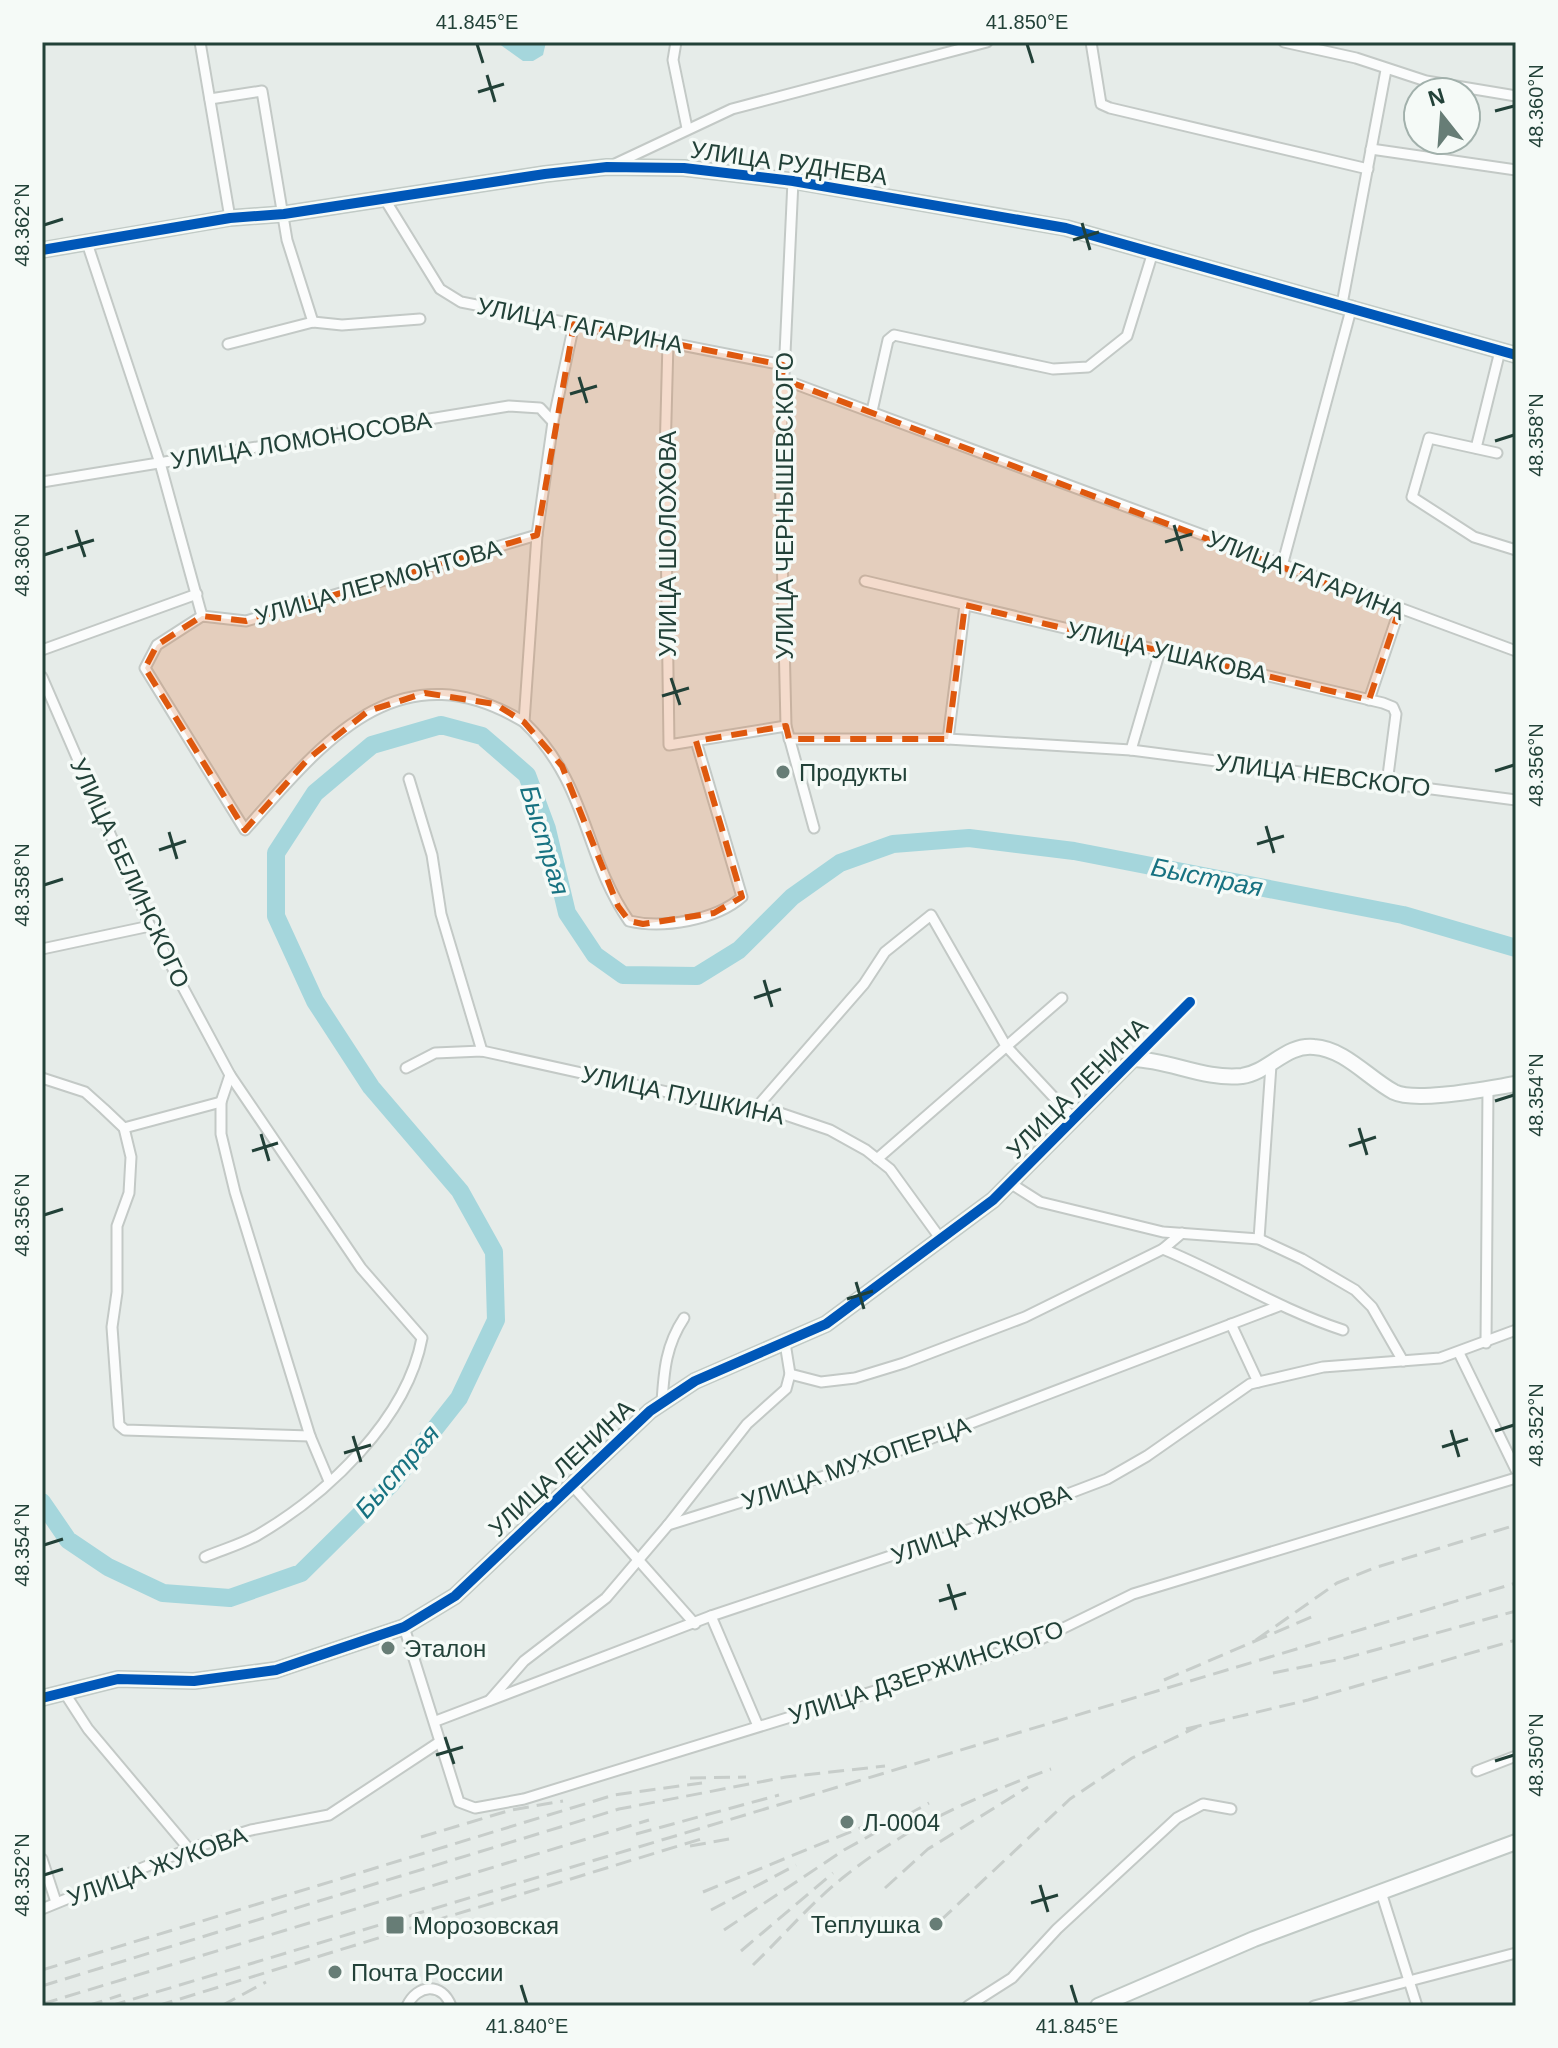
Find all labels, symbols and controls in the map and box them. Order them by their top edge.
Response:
text: 41.845°E [436,11,518,33]
text: 41.850°E [986,11,1068,33]
text: 48.360°N [1525,64,1547,148]
north arrow [1402,76,1482,156]
text: N [1425,83,1448,112]
street label: УЛИЦА РУДНЕВА [689,136,889,190]
text: 48.362°N [11,183,33,267]
street label: УЛИЦА ГАГАРИНА [475,292,685,358]
street label: УЛИЦА ЧЕРНЫШЕВСКОГО [771,352,798,660]
text: 48.358°N [1525,393,1547,477]
street label: УЛИЦА ЛОМОНОСОВА [169,406,433,474]
street label: УЛИЦА ШОЛОХОВА [654,431,681,657]
text: 48.360°N [11,513,33,597]
street label: УЛИЦА ГАГАРИНА [1203,525,1409,625]
street label: УЛИЦА ЛЕРМОНТОВА [252,534,504,630]
street label: УЛИЦА УШАКОВА [1064,616,1270,688]
text: 48.356°N [1525,723,1547,807]
street label: УЛИЦА НЕВСКОГО [1214,748,1432,802]
street label: УЛИЦА БЕЛИНСКОГО [65,754,195,992]
place label: Продукты [799,759,907,786]
marker: Продукты [774,763,792,781]
water label: Быстрая [514,781,576,899]
text: 48.358°N [11,843,33,927]
water label: Быстрая [1149,851,1266,903]
street label: УЛИЦА ЛЕНИНА [1001,1012,1153,1164]
text: 48.354°N [1525,1053,1547,1137]
street label: УЛИЦА ПУШКИНА [579,1060,787,1130]
text: 48.356°N [11,1173,33,1257]
text: 48.352°N [1525,1383,1547,1467]
street label: УЛИЦА ЛЕНИНА [483,1394,639,1542]
street label: УЛИЦА МУХОПЕРЦА [738,1411,974,1515]
water label: Быстрая [349,1418,446,1524]
street label: УЛИЦА ЖУКОВА [887,1479,1075,1569]
text: 48.354°N [11,1503,33,1587]
street label: УЛИЦА ДЗЕРЖИНСКОГО [785,1615,1067,1729]
place label: Эталон [404,1635,486,1662]
marker: Эталон [379,1639,397,1657]
text: 48.350°N [1525,1713,1547,1797]
place label: Л-0004 [863,1809,940,1836]
marker: Л-0004 [838,1813,856,1831]
street label: УЛИЦА ЖУКОВА [63,1821,251,1911]
text: 48.352°N [11,1833,33,1917]
place label: Теплушка [811,1911,921,1938]
place label: Морозовская [413,1912,559,1939]
marker: Морозовская [384,1914,406,1936]
marker: Теплушка [927,1915,945,1933]
place label: Почта России [351,1959,503,1986]
marker: Почта России [326,1963,344,1981]
text: 41.840°E [486,2015,568,2037]
text: 41.845°E [1036,2015,1118,2037]

